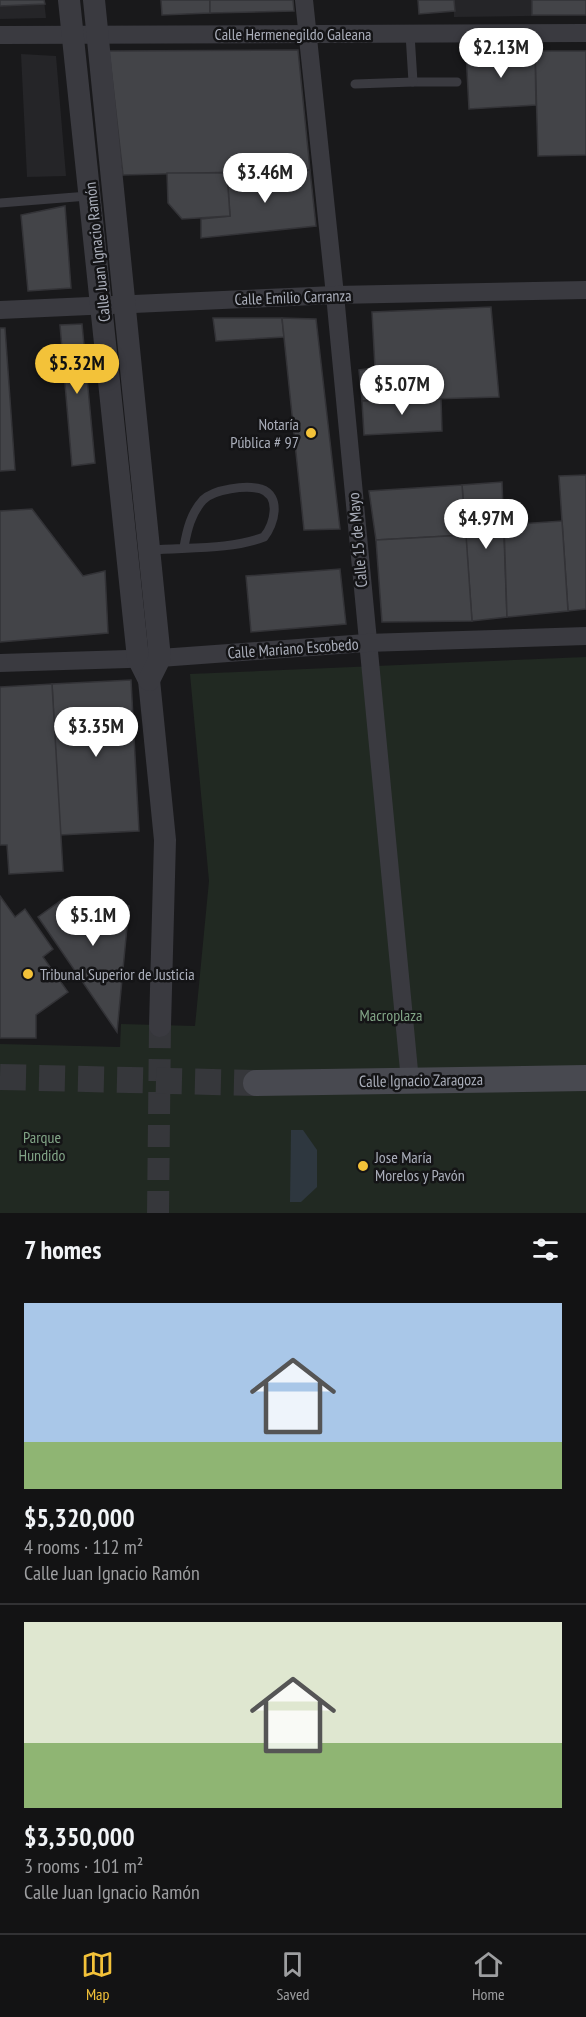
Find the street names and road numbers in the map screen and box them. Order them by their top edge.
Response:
street label: Calle Hermenegildo Galeana [215,24,371,44]
street label: Calle Juan Ignacio Ramón [80,181,114,323]
street label: Calle Emilio Carranza [234,285,352,309]
street label: Calle 15 de Mayo [343,492,371,588]
street label: Calle Mariano Escobedo [227,633,359,663]
street label: Calle Ignacio Zaragoza [359,1069,483,1091]

